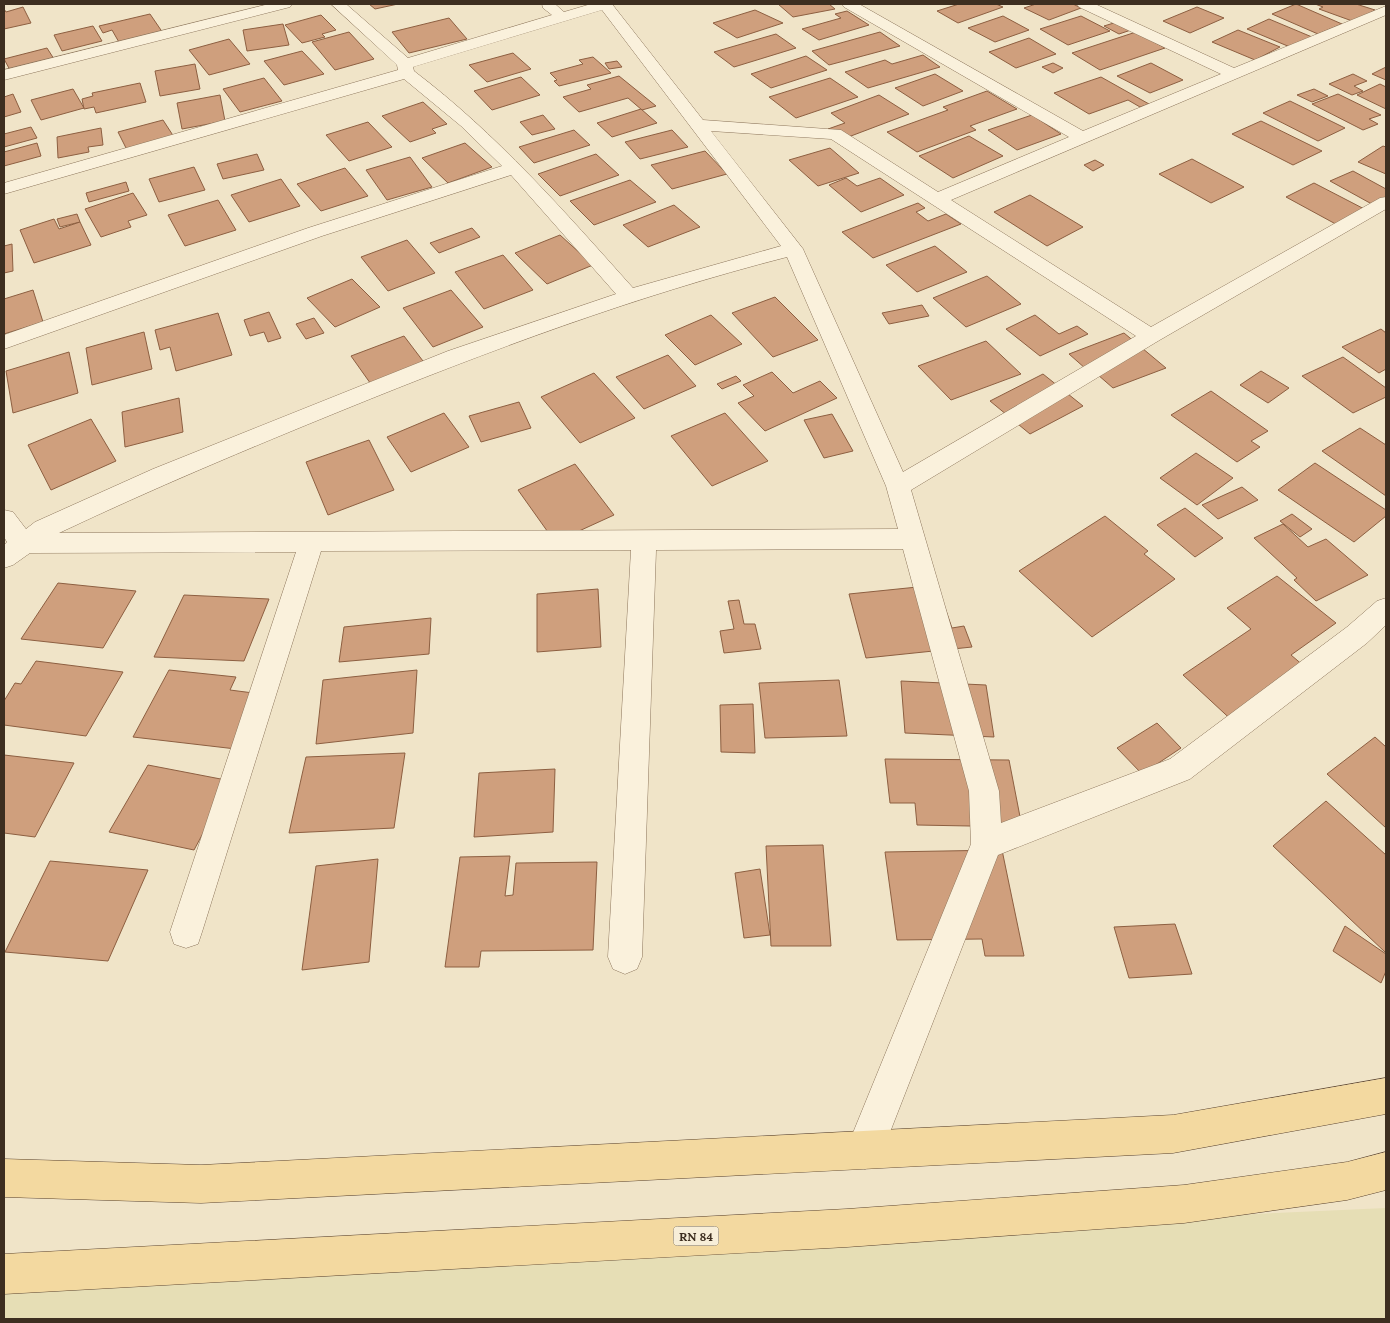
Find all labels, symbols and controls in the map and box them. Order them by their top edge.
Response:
road number: RN 84 [674,1226,718,1246]

